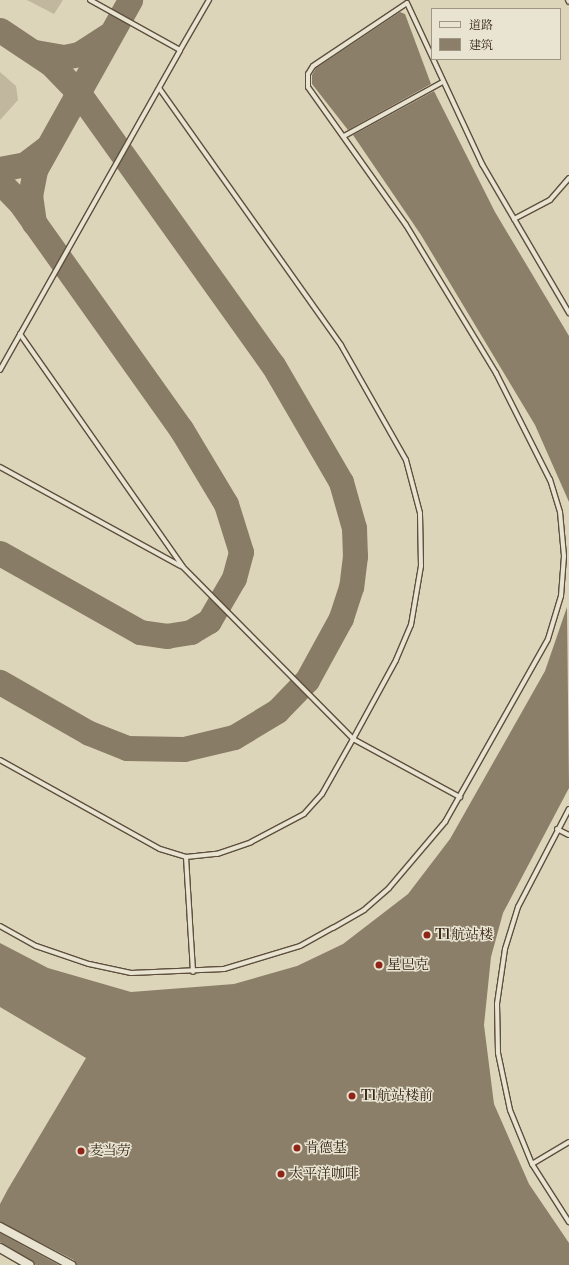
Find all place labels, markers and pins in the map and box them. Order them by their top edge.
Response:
place label: T1航站楼 [435,927,493,943]
marker: T1航站楼 [422,930,432,940]
place label: 星巴克 [387,957,429,973]
marker: 星巴克 [374,960,384,970]
place label: T1航站楼前 [361,1088,433,1104]
marker: T1航站楼前 [346,1090,358,1102]
place label: 肯德基 [305,1140,347,1156]
place label: 麦当劳 [89,1143,131,1159]
marker: 肯德基 [292,1143,302,1153]
marker: 麦当劳 [76,1146,86,1156]
place label: 太平洋咖啡 [289,1166,359,1182]
marker: 太平洋咖啡 [276,1169,286,1179]

